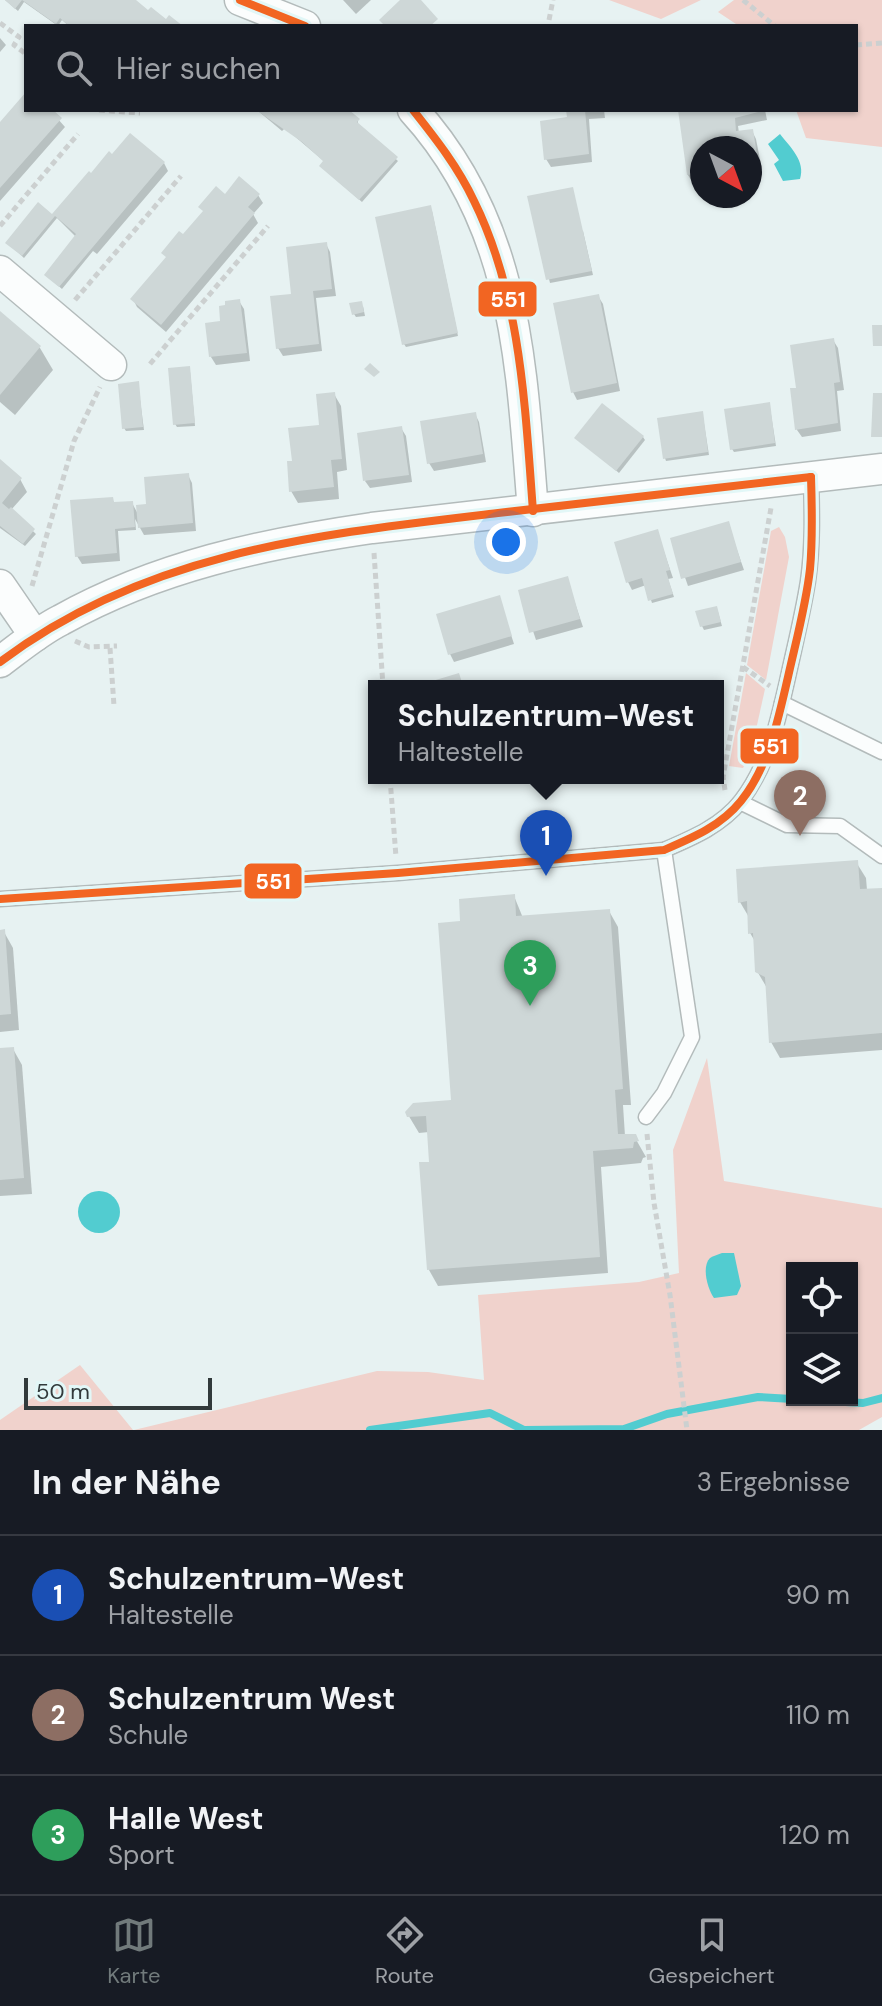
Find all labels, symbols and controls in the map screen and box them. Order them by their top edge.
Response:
search box [24,24,858,112]
icon: search [52,46,96,90]
text: Hier suchen [116,49,281,88]
north arrow [690,136,762,208]
line badge: 551 [477,280,538,318]
text: 551 [490,285,526,314]
your location [486,522,526,562]
popup [368,680,724,784]
text: Schulzentrum-West [398,696,694,735]
line badge: 551 [739,727,800,765]
text: 551 [752,732,788,761]
text: Haltestelle [398,735,524,769]
pin: 2 [774,770,826,836]
pin: 1 [520,810,572,876]
line badge: 551 [243,862,303,900]
text: 551 [255,867,291,896]
pin: 3 [504,940,556,1006]
map controls [786,1262,858,1406]
button: locate [786,1262,858,1334]
button: layers [786,1334,858,1406]
scale bar [24,1374,212,1410]
text: 50 m [36,1377,90,1406]
text: In der Nähe [32,1460,221,1505]
text: 3 Ergebnisse [697,1465,850,1499]
text: Schulzentrum-West [108,1559,404,1598]
text: 1 [53,1578,63,1612]
text: 90 m [786,1578,850,1612]
text: Haltestelle [108,1598,234,1632]
text: Schulzentrum West [108,1679,395,1718]
text: 2 [50,1698,66,1732]
text: 110 m [786,1698,850,1732]
text: Schule [108,1718,188,1752]
text: Halle West [108,1799,264,1838]
text: 3 [50,1818,66,1852]
text: 120 m [779,1818,850,1852]
text: Sport [108,1838,175,1872]
tab: Karte [107,1913,161,1990]
tab: Route [375,1913,434,1990]
tab: Gespeichert [648,1913,775,1990]

